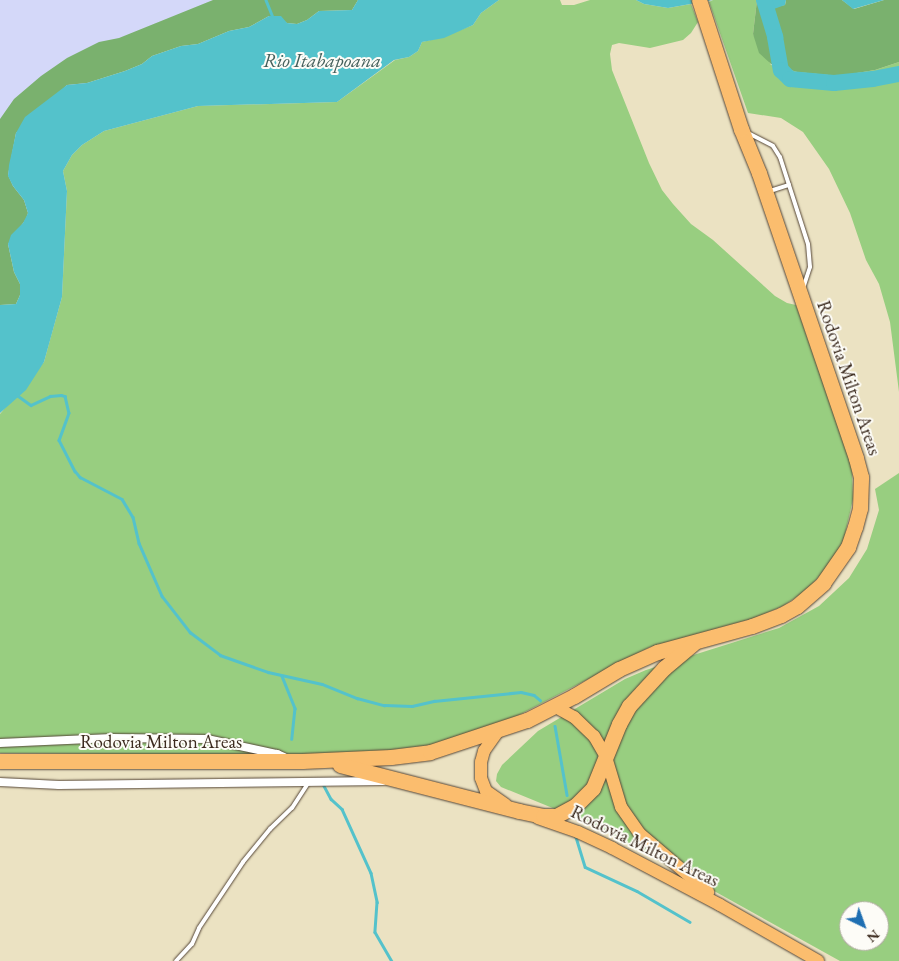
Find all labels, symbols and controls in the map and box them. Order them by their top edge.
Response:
water label: Rio Itabapoana [263,48,381,72]
street label: Rodovia Milton Areas [812,298,886,458]
street label: Rodovia Milton Areas [80,731,242,753]
street label: Rodovia Milton Areas [567,800,723,892]
north arrow [839,901,889,951]
text: N [863,926,884,947]

